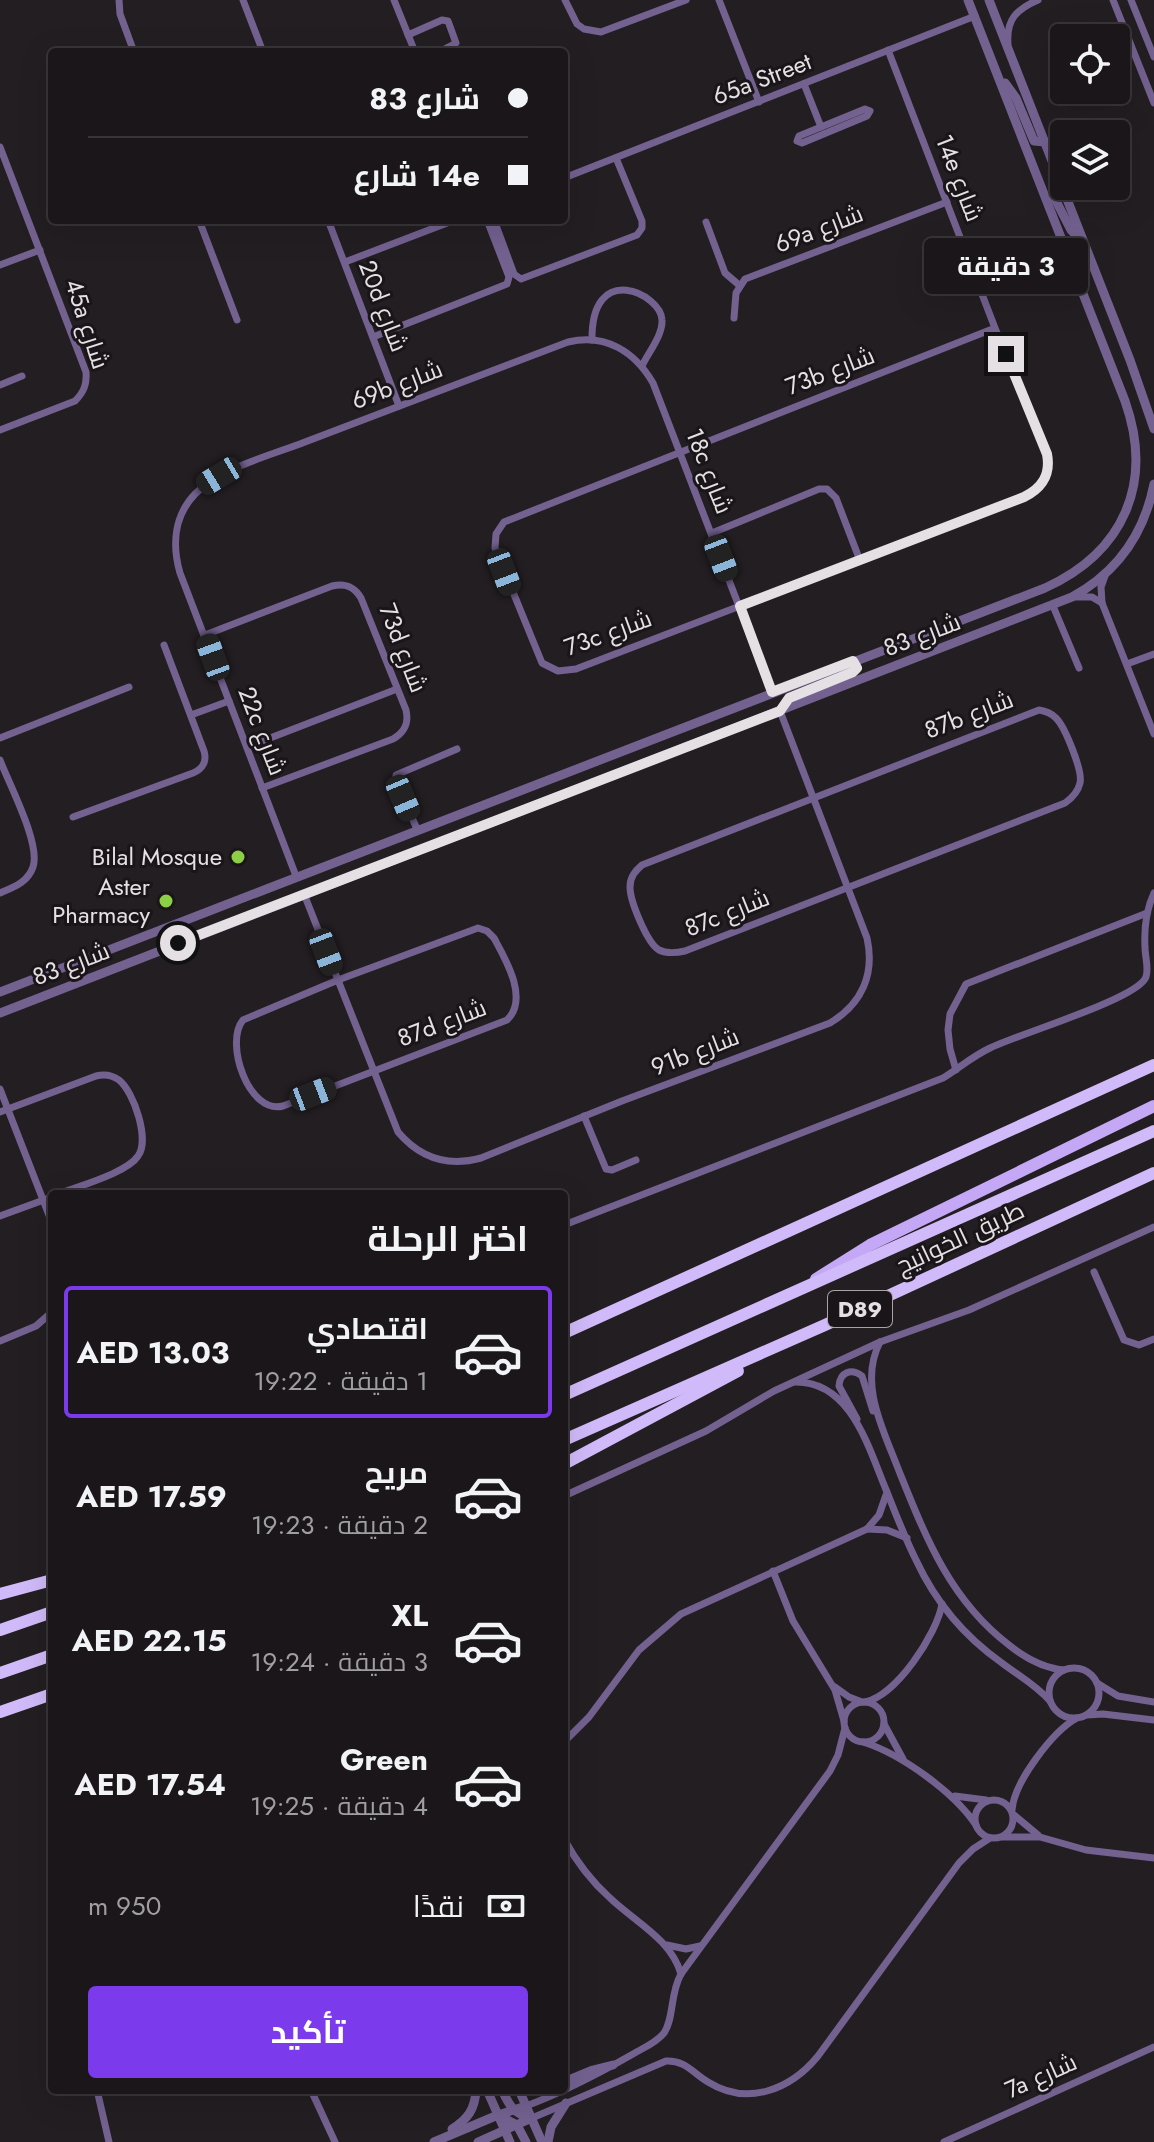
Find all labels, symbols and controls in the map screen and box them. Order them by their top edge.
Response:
map controls [1050,24,1130,200]
button: locate [1050,24,1130,104]
street label: 65a Street [707,44,817,113]
text: شارع 83 [369,77,480,120]
button: layers [1050,120,1130,200]
street label: 14e شارع [927,129,992,227]
text: 14e شارع [353,154,480,197]
street label: 69a شارع [770,196,868,261]
callout: 3 دقيقة [924,238,1088,294]
text: 3 دقيقة [957,247,1055,285]
street label: 20d شارع [350,255,417,357]
street label: 45a شارع [56,274,118,373]
route end [988,336,1024,372]
street label: 73b شارع [780,338,880,404]
street label: 69b شارع [346,351,447,418]
street label: 18c شارع [677,423,742,519]
car [192,453,246,499]
car [701,531,741,585]
car [484,545,524,599]
street label: 73d شارع [370,598,436,698]
street label: 73c شارع [559,601,657,665]
street label: شارع 83 [878,604,965,665]
car [194,630,232,684]
street label: 22c شارع [230,681,295,780]
street label: 87b شارع [919,682,1018,747]
car [383,771,423,825]
place label: Bilal Mosque [92,839,222,874]
marker: Bilal Mosque [229,848,247,866]
place label: Aster Pharmacy [52,869,151,932]
street label: 87c شارع [679,880,774,945]
marker: Aster Pharmacy [157,892,175,910]
route start [160,925,196,961]
car [306,925,346,979]
street label: شارع 83 [27,933,114,994]
street label: 87d شارع [392,990,491,1055]
street label: 91b شارع [646,1019,744,1084]
car [286,1074,340,1114]
street label: طريق الخوانيج [890,1192,1030,1283]
text: اختر الرحلة [368,1212,528,1264]
road number: D89 [828,1291,892,1327]
text: اقتصادي [307,1307,428,1350]
icon: car [452,1316,524,1388]
text: AED 13.03 [77,1331,229,1374]
text: 1 دقيقة · 19:22 [253,1362,428,1400]
text: مريح [365,1451,428,1494]
icon: car [452,1460,524,1532]
text: AED 17.59 [76,1475,227,1518]
text: 2 دقيقة · 19:23 [251,1506,428,1544]
text: XL [392,1594,428,1637]
icon: car [452,1604,524,1676]
text: AED 22.15 [72,1619,227,1662]
text: 3 دقيقة · 19:24 [251,1643,428,1681]
text: Green [340,1738,428,1781]
icon: car [452,1748,524,1820]
text: AED 17.54 [75,1763,226,1806]
text: 4 دقيقة · 19:25 [250,1787,428,1825]
icon: cash [484,1884,528,1928]
text: نقدًا [413,1885,464,1928]
text: 950 m [88,1887,161,1925]
button: تأكيد [88,1986,528,2078]
street label: 7a شارع [999,2044,1082,2107]

